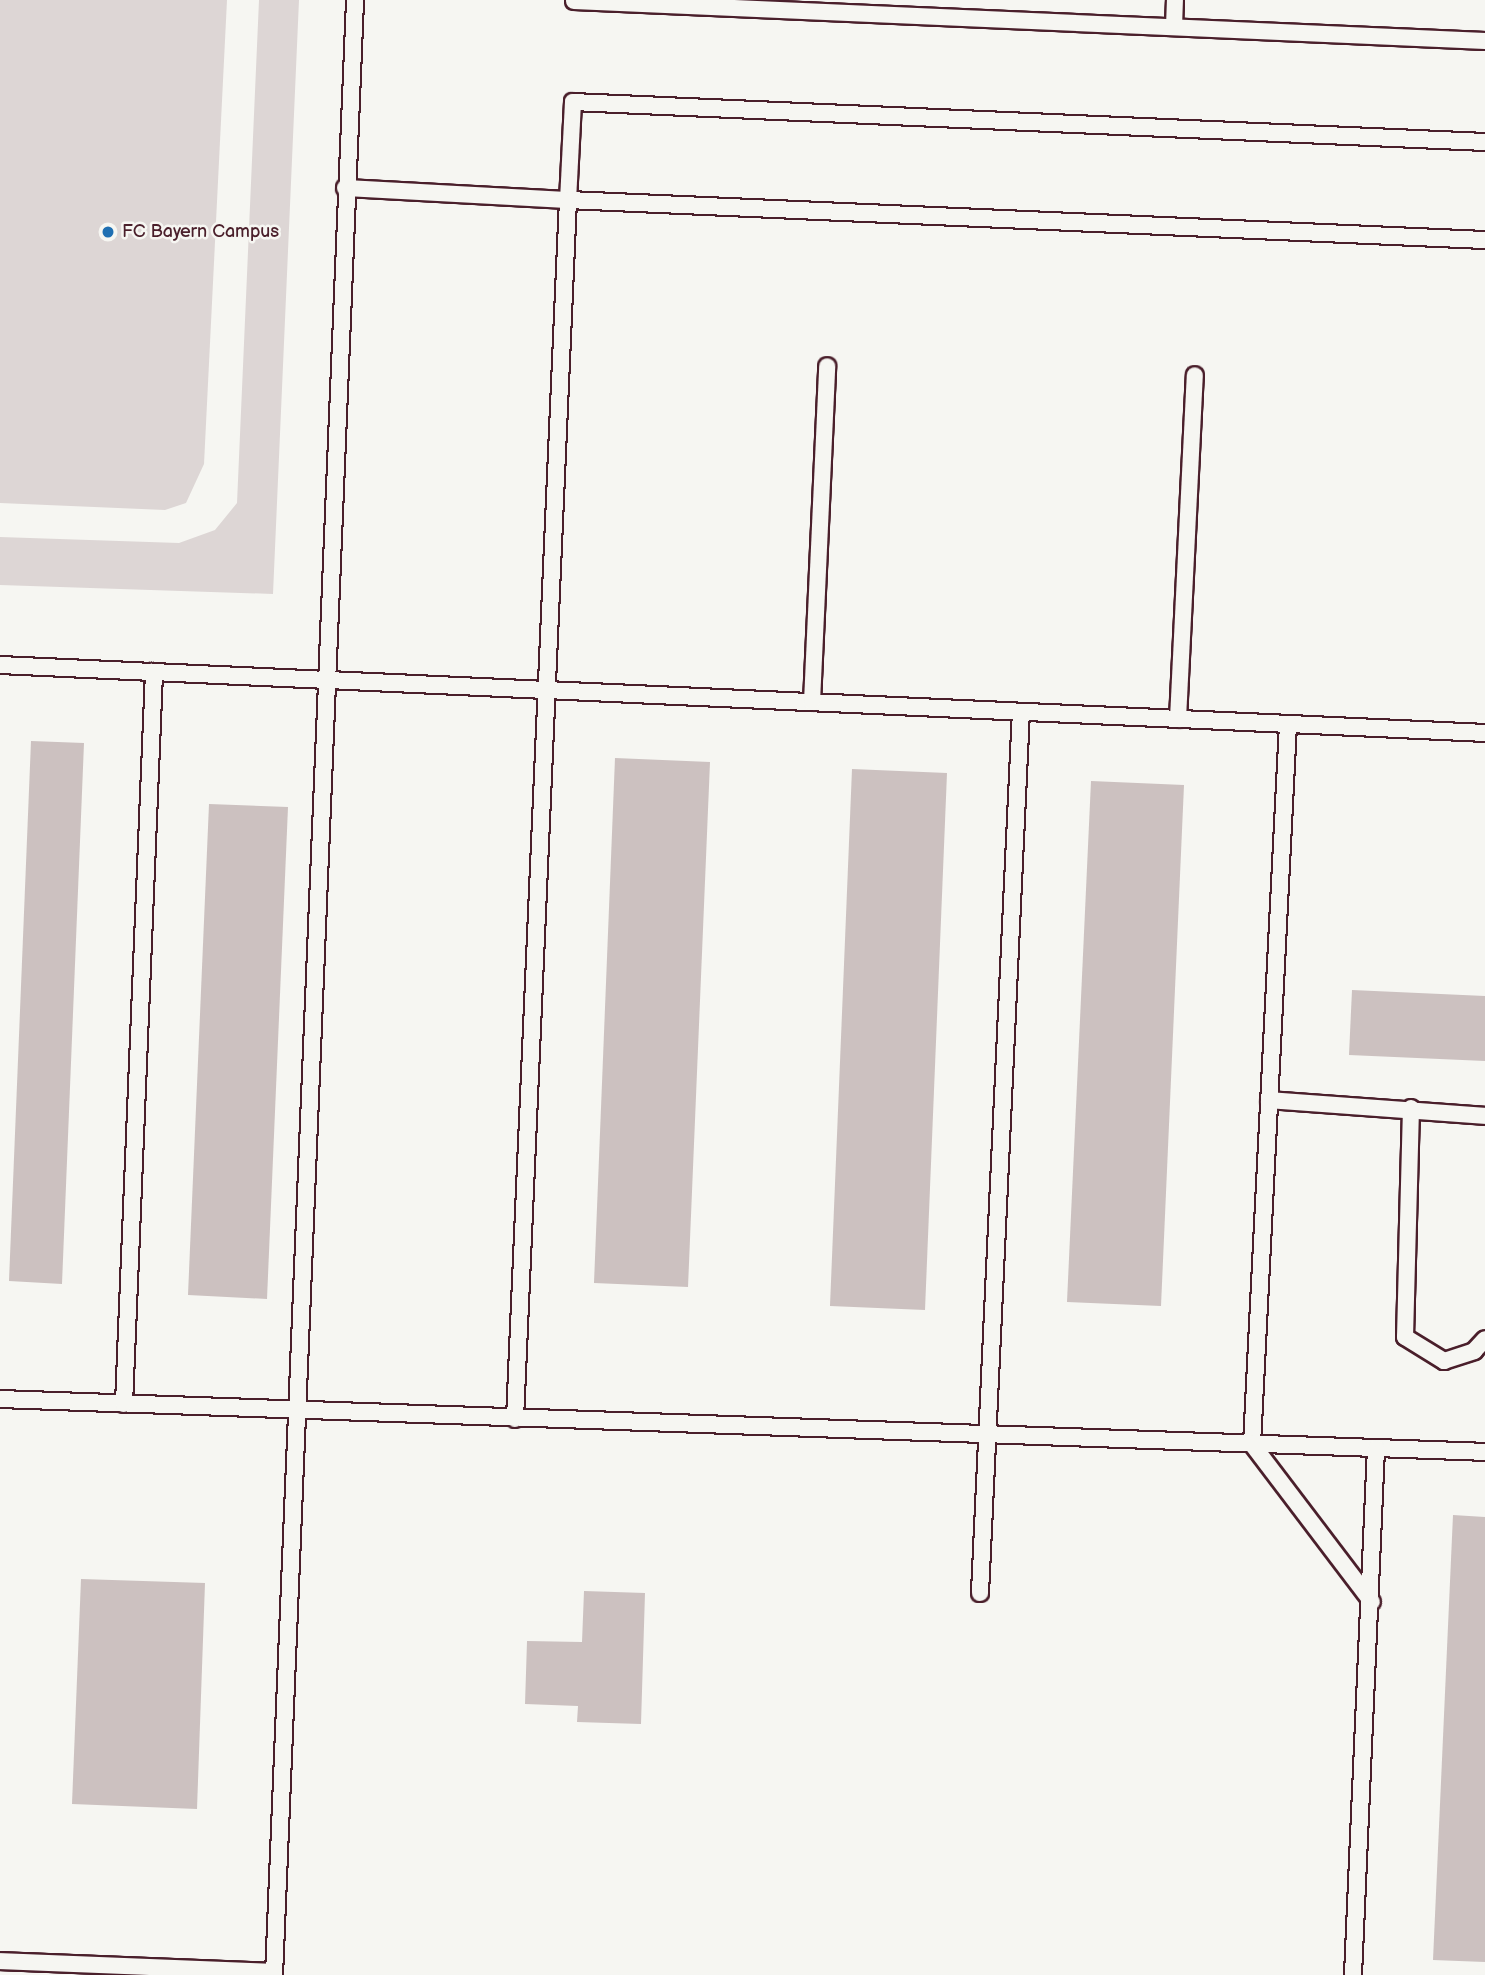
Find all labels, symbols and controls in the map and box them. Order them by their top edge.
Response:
place label: FC Bayern Campus [122,221,279,243]
marker: FC Bayern Campus [100,224,116,240]

